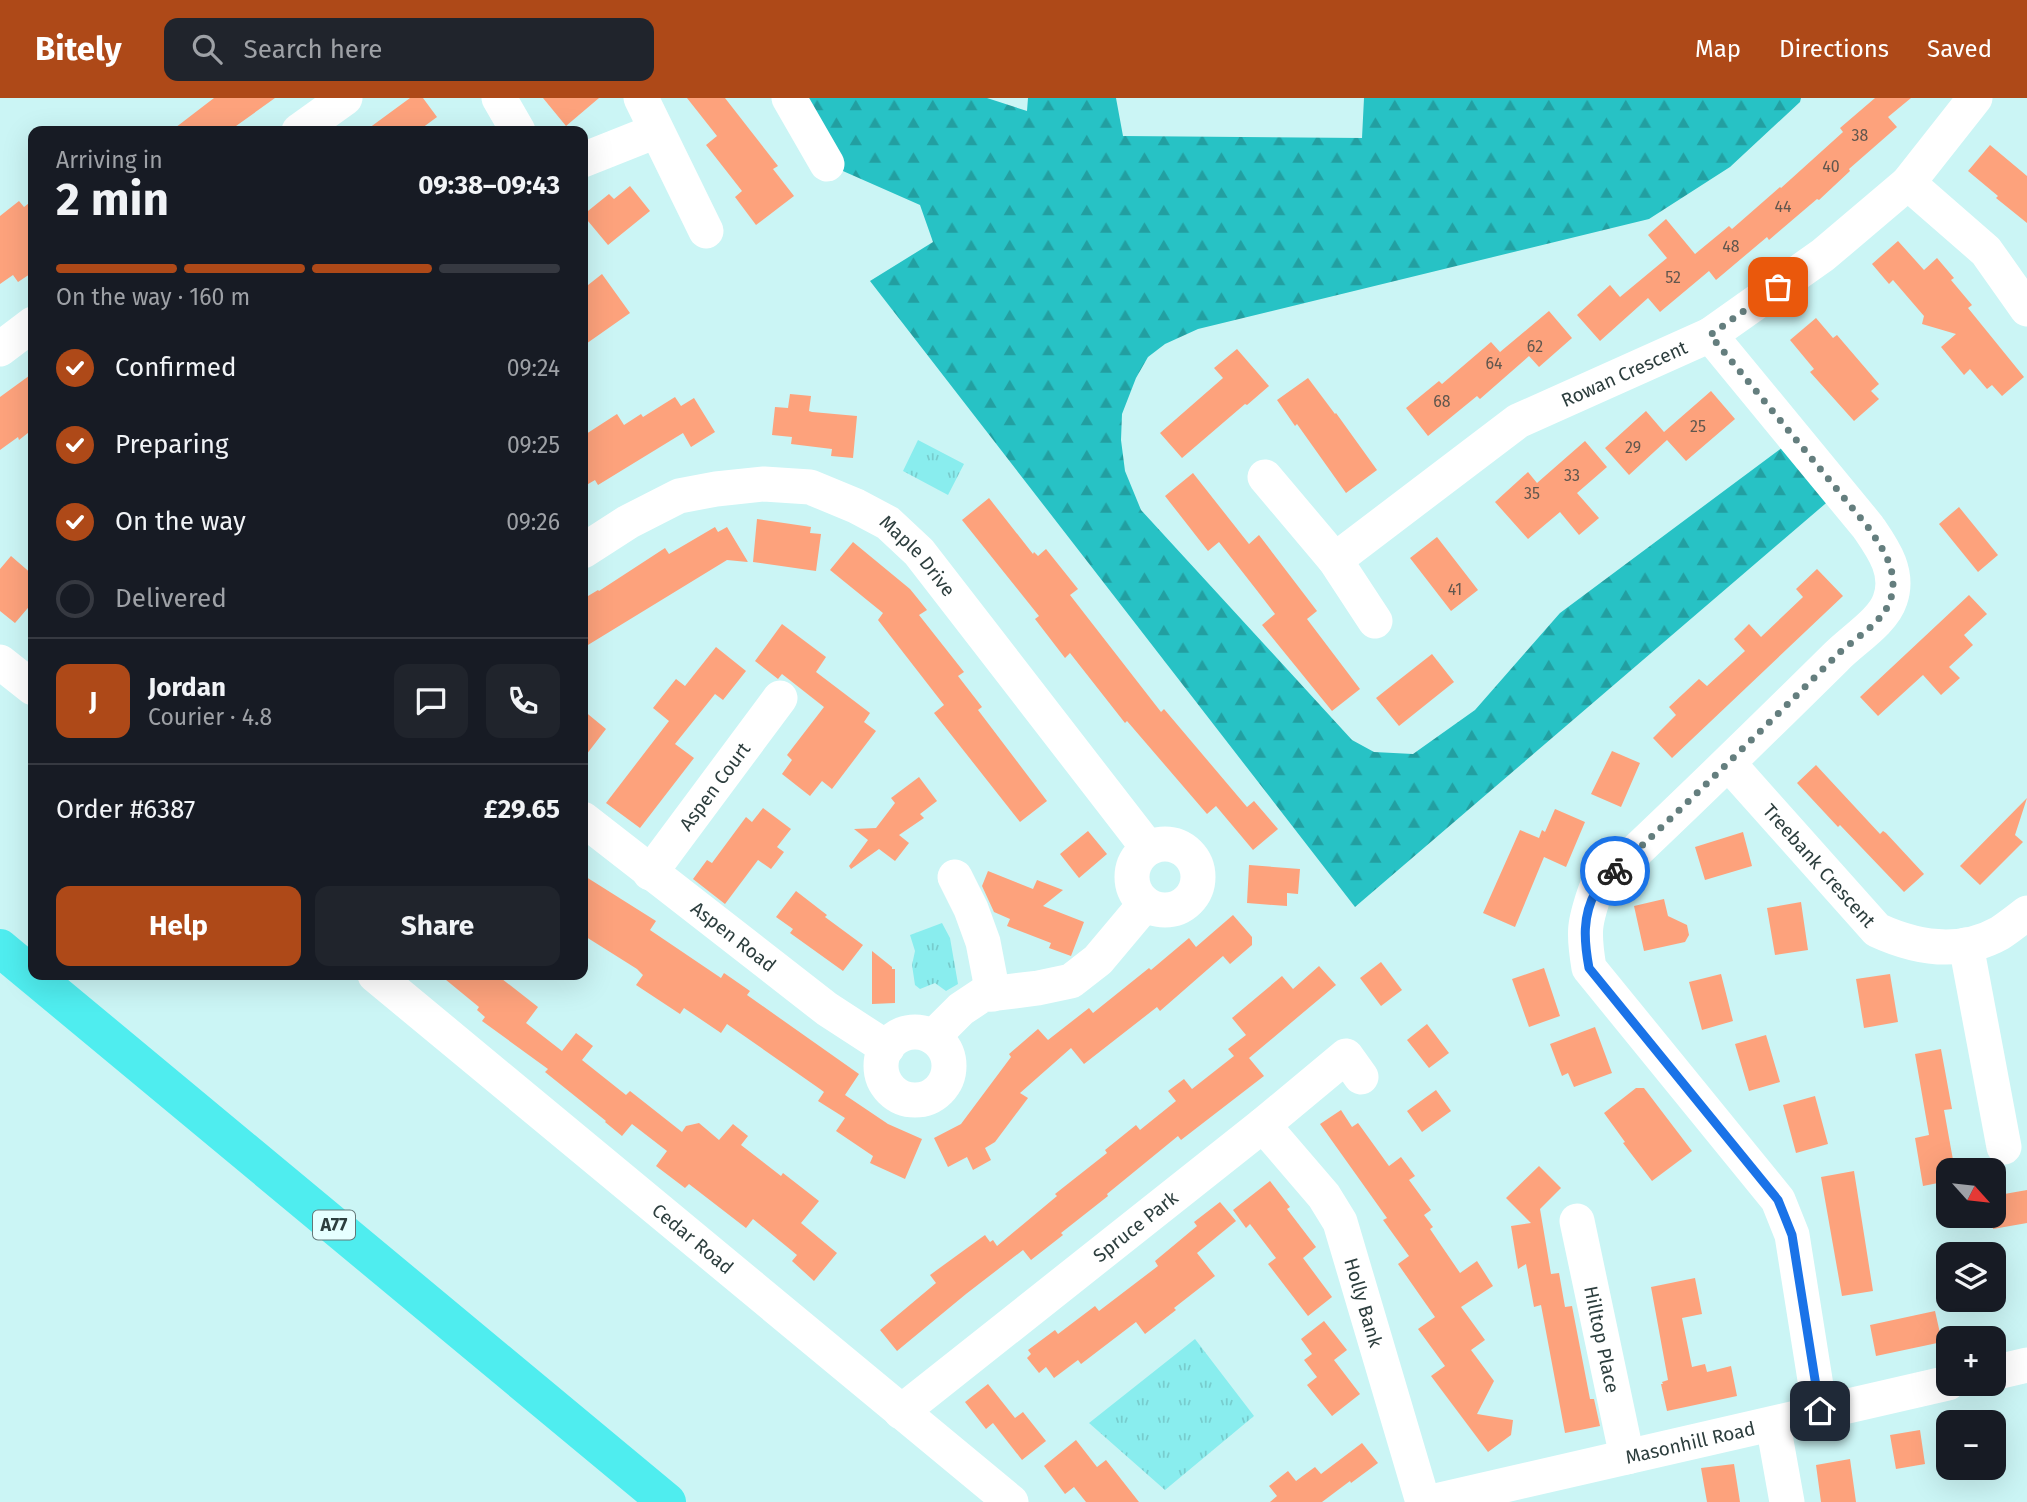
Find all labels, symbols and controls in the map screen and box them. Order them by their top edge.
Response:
search box [164,18,654,81]
text: Bitely [35,29,122,69]
icon: search [188,30,226,68]
text: Search here [244,34,382,65]
text: Map [1695,35,1741,63]
text: Directions [1779,35,1889,63]
text: Saved [1927,35,1992,63]
house number: 38 [1852,126,1869,145]
text: Arriving in [56,146,163,174]
house number: 40 [1822,157,1840,176]
text: 09:38–09:43 [418,170,560,201]
text: 2 min [56,172,169,227]
house number: 44 [1774,197,1792,216]
house number: 48 [1722,237,1740,256]
pin [1748,257,1808,317]
house number: 52 [1665,268,1681,287]
icon: bag [1759,268,1797,306]
text: On the way · 160 m [56,283,250,311]
street label: Rowan Crescent [1557,335,1691,412]
house number: 62 [1527,337,1543,356]
icon: check [56,349,94,387]
text: Confirmed [115,352,236,383]
text: 09:24 [507,354,560,382]
house number: 64 [1485,354,1503,373]
house number: 68 [1433,392,1451,411]
house number: 25 [1690,417,1706,436]
icon: check [56,426,94,464]
text: Preparing [115,429,228,460]
text: 09:25 [507,431,560,459]
house number: 29 [1625,438,1641,457]
house number: 33 [1564,466,1580,485]
house number: 35 [1524,484,1540,503]
icon: check [56,503,94,541]
text: On the way [115,506,246,537]
text: 09:26 [506,508,560,536]
street label: Maple Drive [875,510,960,601]
house number: 41 [1448,580,1462,599]
text: Delivered [115,583,227,614]
button: chat [394,664,468,738]
button: phone [486,664,560,738]
text: Jordan [148,672,226,703]
text: J [89,686,97,717]
text: Courier · 4.8 [148,703,272,731]
street label: Aspen Court [674,737,755,835]
text: Order #6387 [56,794,195,825]
text: £29.65 [484,794,560,825]
street label: Treebank Crescent [1758,799,1881,932]
courier [1580,836,1650,906]
icon: bike [1596,852,1634,890]
button: Help [56,886,301,966]
button: Share [315,886,560,966]
street label: Aspen Road [687,896,781,977]
north arrow [1936,1158,2006,1228]
map controls [1936,1158,2006,1480]
street label: Spruce Park [1088,1186,1182,1267]
street label: Cedar Road [648,1198,738,1279]
road number: A77 [313,1210,355,1240]
button: layers [1936,1242,2006,1312]
street label: Holly Bank [1340,1255,1388,1350]
street label: Hilltop Place [1580,1284,1625,1395]
button: + [1936,1326,2006,1396]
pin [1790,1381,1850,1441]
icon: home [1801,1392,1839,1430]
button: − [1936,1410,2006,1480]
street label: Masonhill Road [1623,1416,1757,1468]

